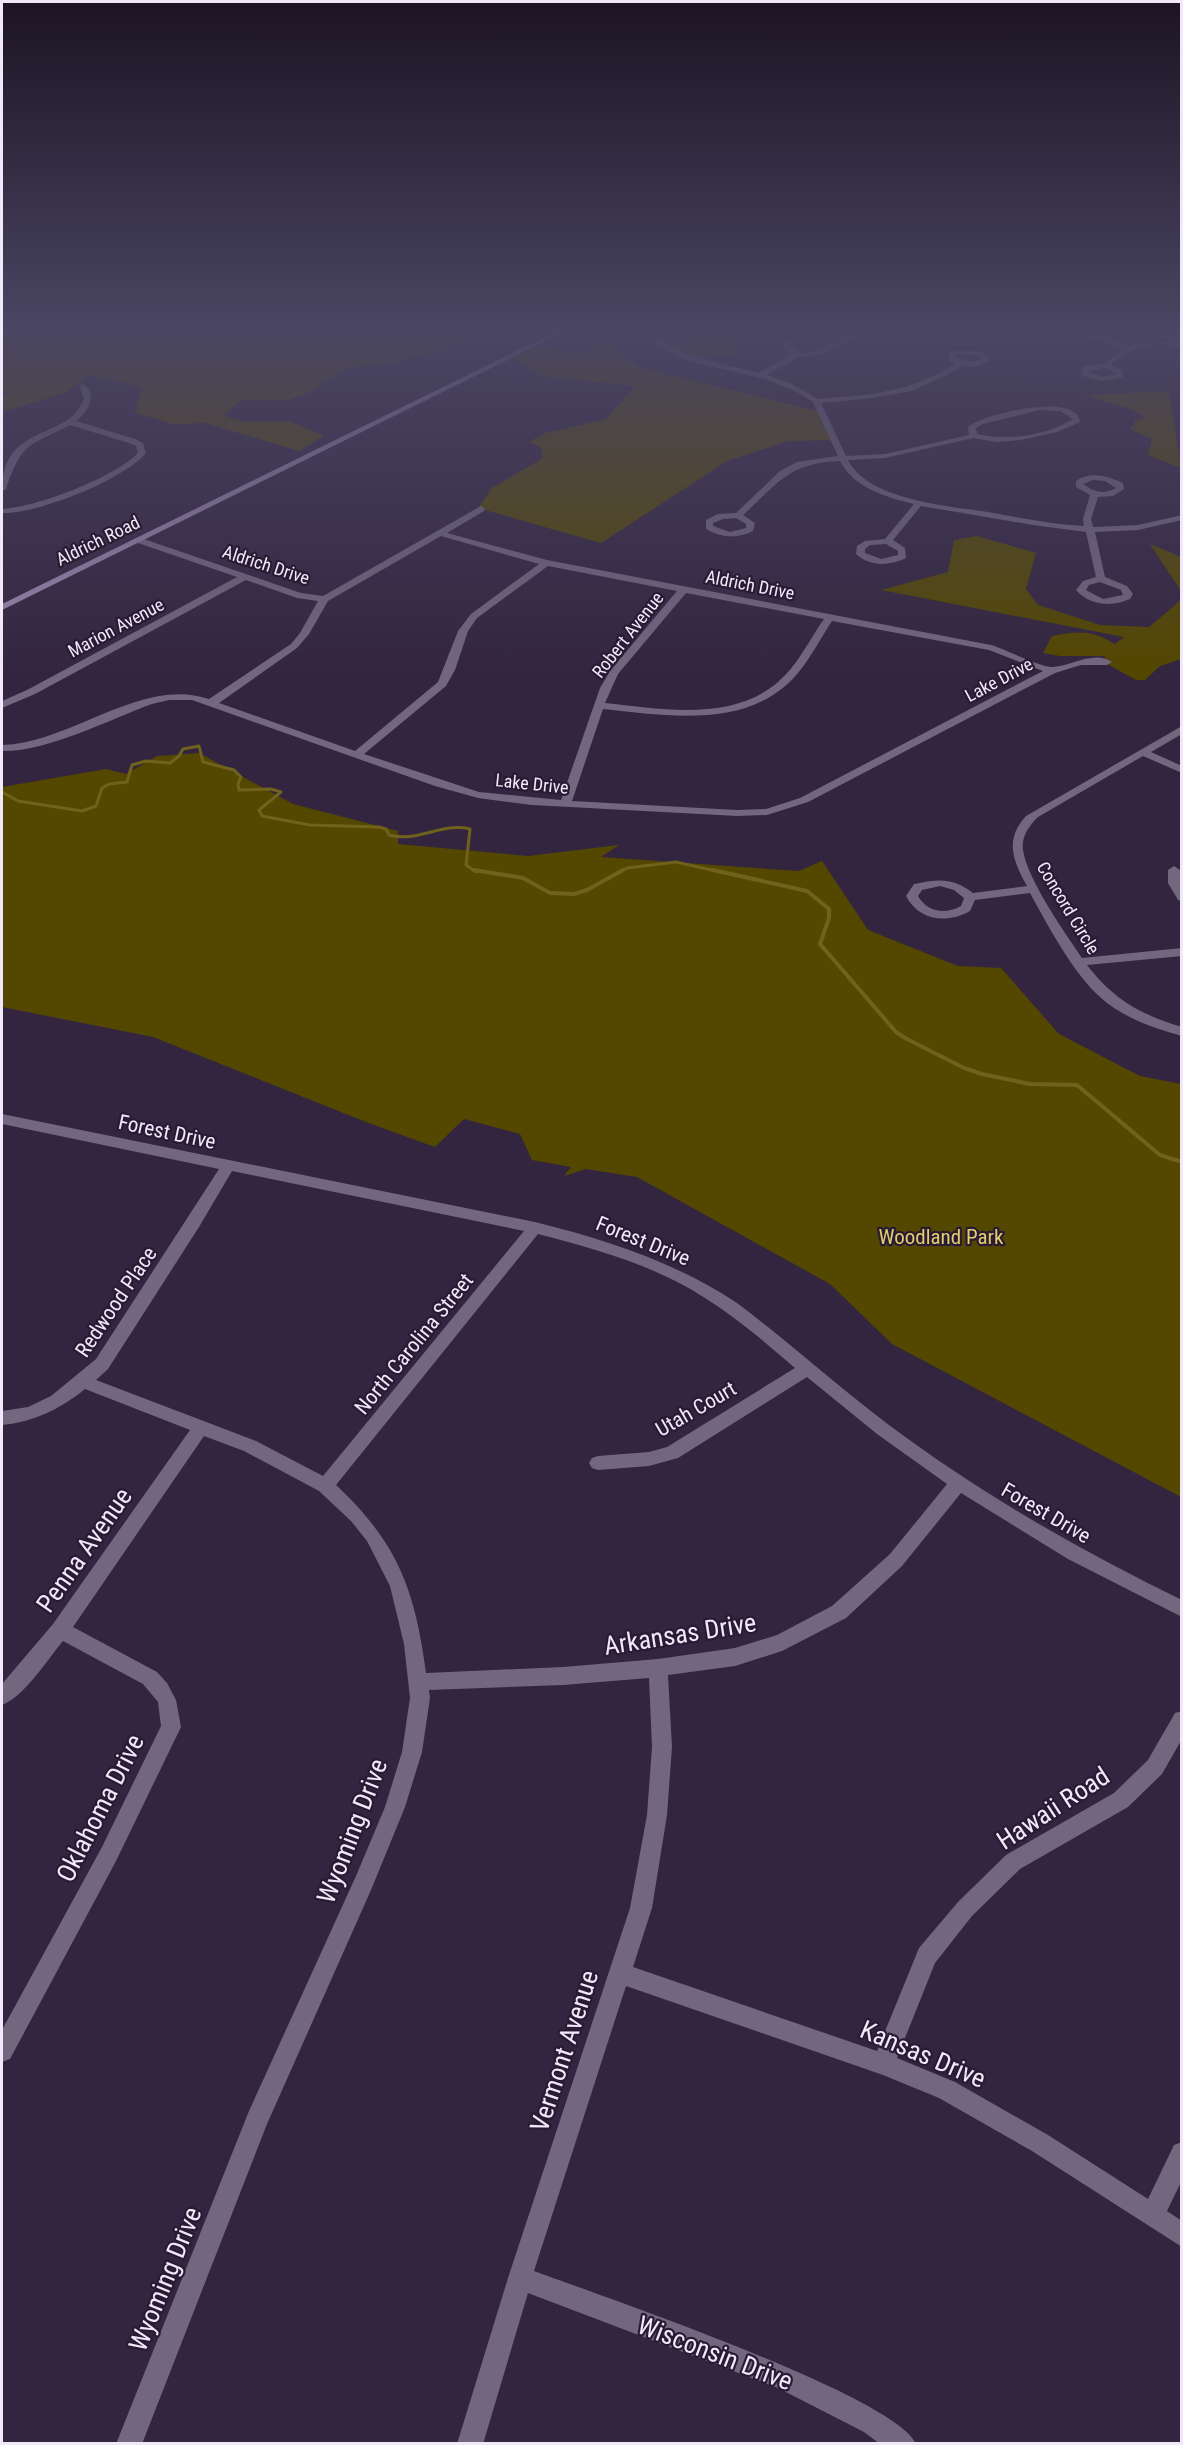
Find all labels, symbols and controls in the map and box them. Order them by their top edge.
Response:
street label: Aldrich Road [53,511,143,570]
street label: Aldrich Drive [220,541,312,588]
street label: Aldrich Drive [704,566,796,603]
street label: Robert Avenue [588,588,668,682]
street label: Marion Avenue [64,594,167,662]
street label: Lake Drive [961,653,1036,706]
street label: Lake Drive [494,769,570,798]
street label: Concord Circle [1033,858,1104,958]
street label: Forest Drive [116,1110,218,1154]
street label: Forest Drive [593,1211,694,1271]
park label: Woodland Park [879,1225,1004,1249]
street label: Redwood Place [70,1242,162,1362]
street label: North Carolina Street [350,1269,478,1419]
street label: Utah Court [652,1376,740,1442]
street label: Forest Drive [997,1478,1095,1548]
street label: Penna Avenue [30,1482,138,1618]
street label: Arkansas Drive [602,1607,758,1661]
street label: Oklahoma Drive [50,1729,150,1887]
street label: Wyoming Drive [311,1755,393,1907]
street label: Hawaii Road [991,1761,1115,1855]
street label: Vermont Avenue [524,1967,604,2135]
street label: Kansas Drive [856,2014,990,2094]
street label: Wyoming Drive [123,2203,207,2355]
street label: Wisconsin Drive [633,2310,797,2396]

